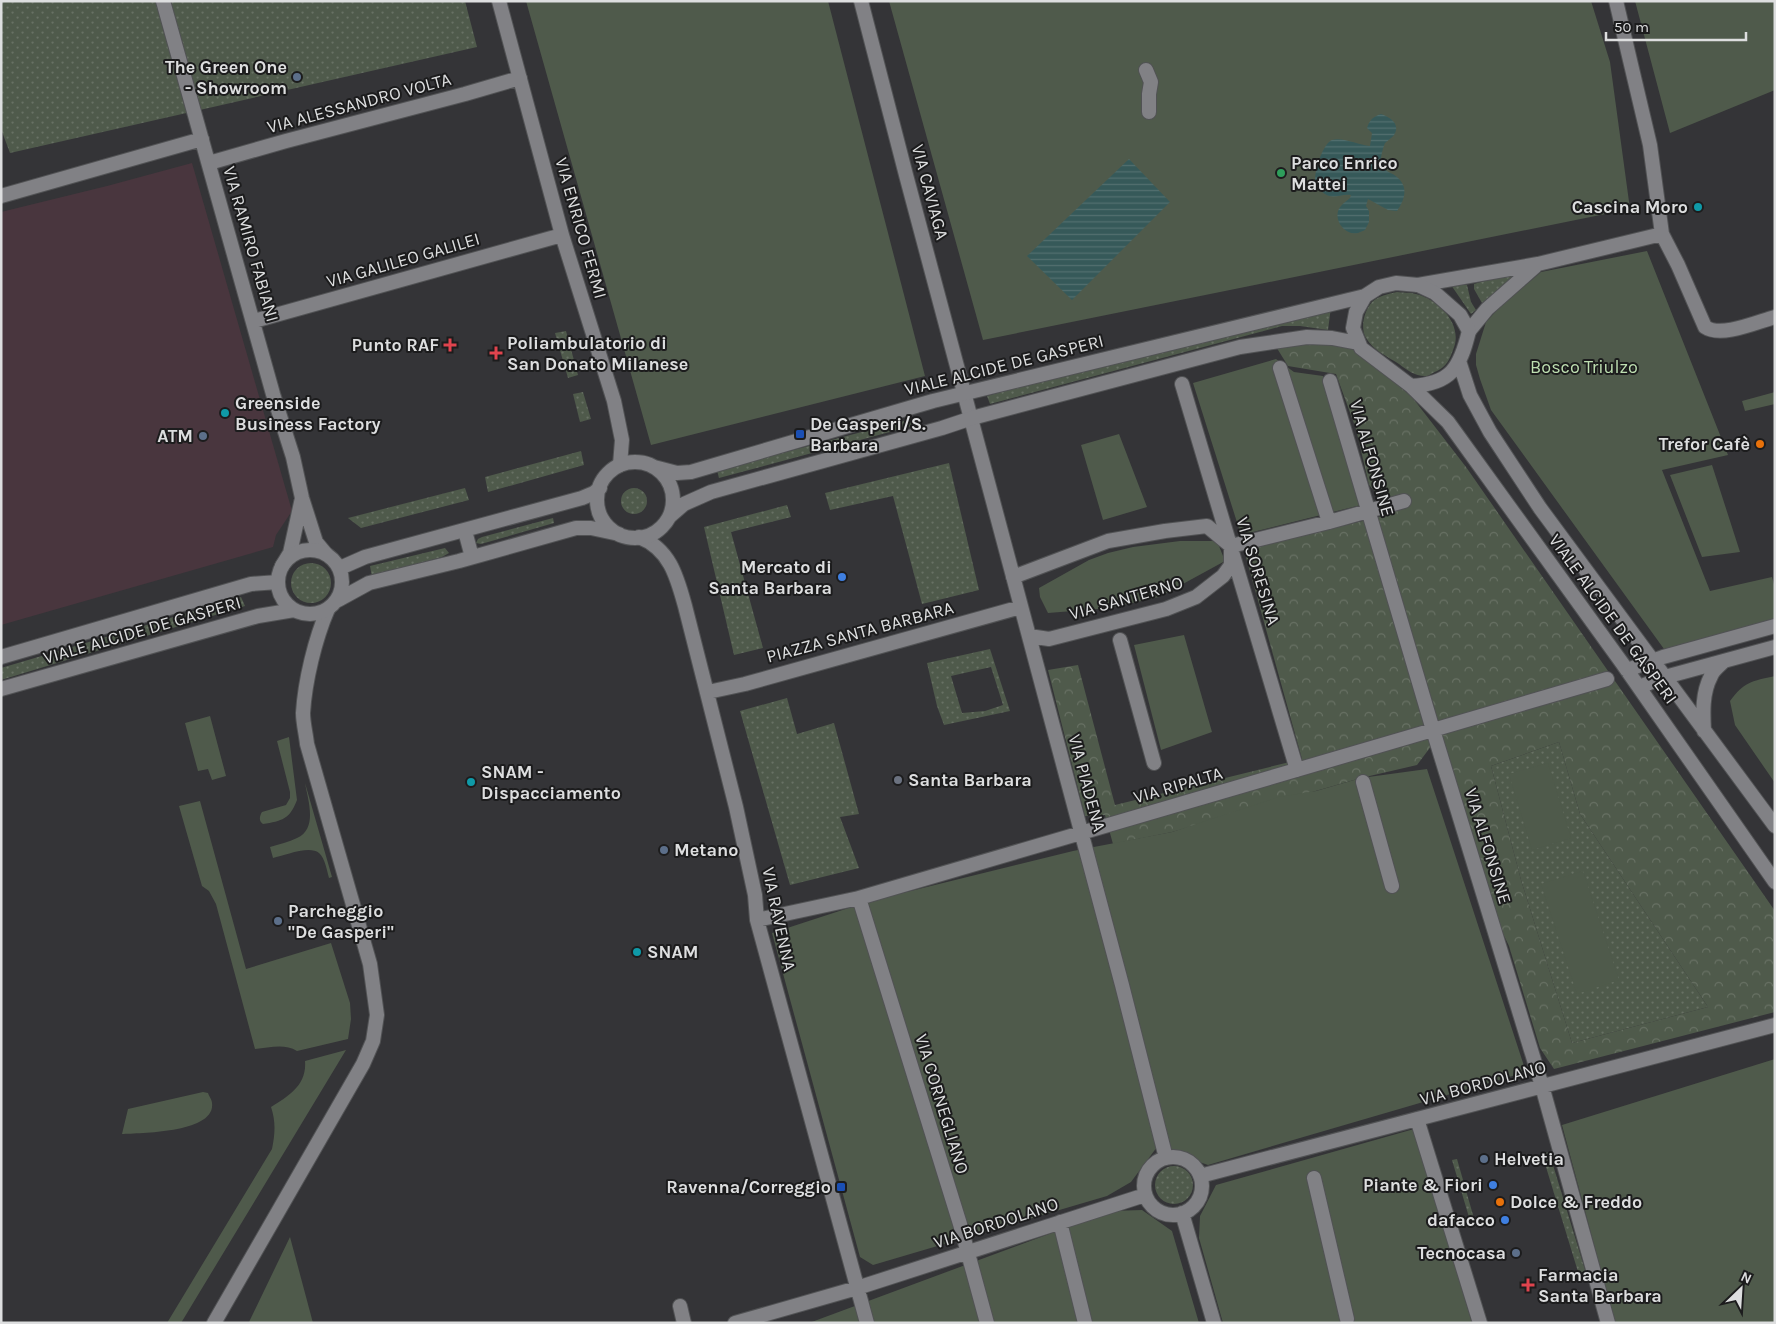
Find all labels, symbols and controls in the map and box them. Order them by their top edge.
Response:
scale bar [1606,10,1746,42]
text: 50 m [1614,18,1649,36]
place label: The Green One - Showroom [165,56,287,99]
street label: VIA ALESSANDRO VOLTA [265,68,453,138]
marker: The Green One - Showroom [291,71,303,83]
street label: VIA CAVIAGA [907,142,953,242]
place label: Parco Enrico Mattei [1291,152,1398,195]
street label: VIA ENRICO FERMI [550,155,612,301]
street label: VIA RAMIRO FABIANI [218,164,284,324]
marker: Parco Enrico Mattei [1275,167,1287,179]
place label: Cascina Moro [1572,196,1688,218]
marker: Cascina Moro [1692,201,1704,213]
street label: VIA GALILEO GALILEI [324,228,482,292]
street label: VIALE ALCIDE DE GASPERI [902,330,1106,400]
place label: Poliambulatorio di San Donato Milanese [507,332,688,375]
place label: Punto RAF [352,334,439,356]
marker: Punto RAF [443,338,457,352]
marker: Poliambulatorio di San Donato Milanese [489,346,503,360]
park label: Bosco Triulzo [1530,356,1638,378]
place label: Greenside Business Factory [235,392,381,435]
street label: VIA ALFONSINE [1345,397,1399,519]
marker: Greenside Business Factory [219,407,231,419]
place label: De Gasperi/S. Barbara [810,413,926,456]
place label: ATM [157,425,193,447]
marker: De Gasperi/S. Barbara [794,428,806,440]
marker: ATM [197,430,209,442]
place label: Trefor Cafè [1659,433,1750,455]
marker: Trefor Cafè [1754,438,1766,450]
street label: VIA SORESINA [1231,514,1285,628]
street label: VIALE ALCIDE DE GASPERI [1544,530,1682,708]
place label: Mercato di Santa Barbara [708,556,832,599]
marker: Mercato di Santa Barbara [836,571,848,583]
street label: VIA SANTERNO [1067,571,1185,625]
street label: VIALE ALCIDE DE GASPERI [41,591,243,669]
street label: PIAZZA SANTA BARBARA [764,596,956,668]
street label: VIA PIADENA [1063,732,1111,834]
place label: SNAM - Dispacciamento [481,761,621,804]
street label: VIA RIPALTA [1131,762,1225,808]
place label: Santa Barbara [908,769,1032,791]
marker: Santa Barbara [892,774,904,786]
marker: SNAM - Dispacciamento [465,776,477,788]
street label: VIA ALFONSINE [1460,785,1516,907]
place label: Metano [674,839,738,861]
marker: Metano [658,844,670,856]
street label: VIA RAVENNA [757,865,801,973]
place label: Parcheggio "De Gasperi" [288,900,394,943]
marker: Parcheggio "De Gasperi" [272,915,284,927]
place label: SNAM [647,941,698,963]
marker: SNAM [631,946,643,958]
street label: VIA CORNEGLIANO [910,1031,974,1177]
street label: VIA BORDOLANO [1417,1056,1549,1110]
place label: Helvetia [1494,1148,1564,1170]
marker: Helvetia [1478,1153,1490,1165]
place label: Piante & Fiori [1363,1174,1483,1196]
place label: Ravenna/Correggio [666,1176,831,1198]
marker: Piante & Fiori [1487,1179,1499,1191]
marker: Ravenna/Correggio [835,1181,847,1193]
place label: Dolce & Freddo [1510,1191,1642,1213]
street label: VIA BORDOLANO [931,1192,1061,1254]
marker: Dolce & Freddo [1494,1196,1506,1208]
place label: dafacco [1427,1209,1495,1231]
marker: dafacco [1499,1214,1511,1226]
place label: Tecnocasa [1417,1242,1506,1264]
marker: Tecnocasa [1510,1247,1522,1259]
place label: Farmacia Santa Barbara [1538,1264,1662,1307]
north arrow [1716,1264,1766,1314]
text: N [1738,1268,1754,1287]
marker: Farmacia Santa Barbara [1522,1279,1534,1291]

